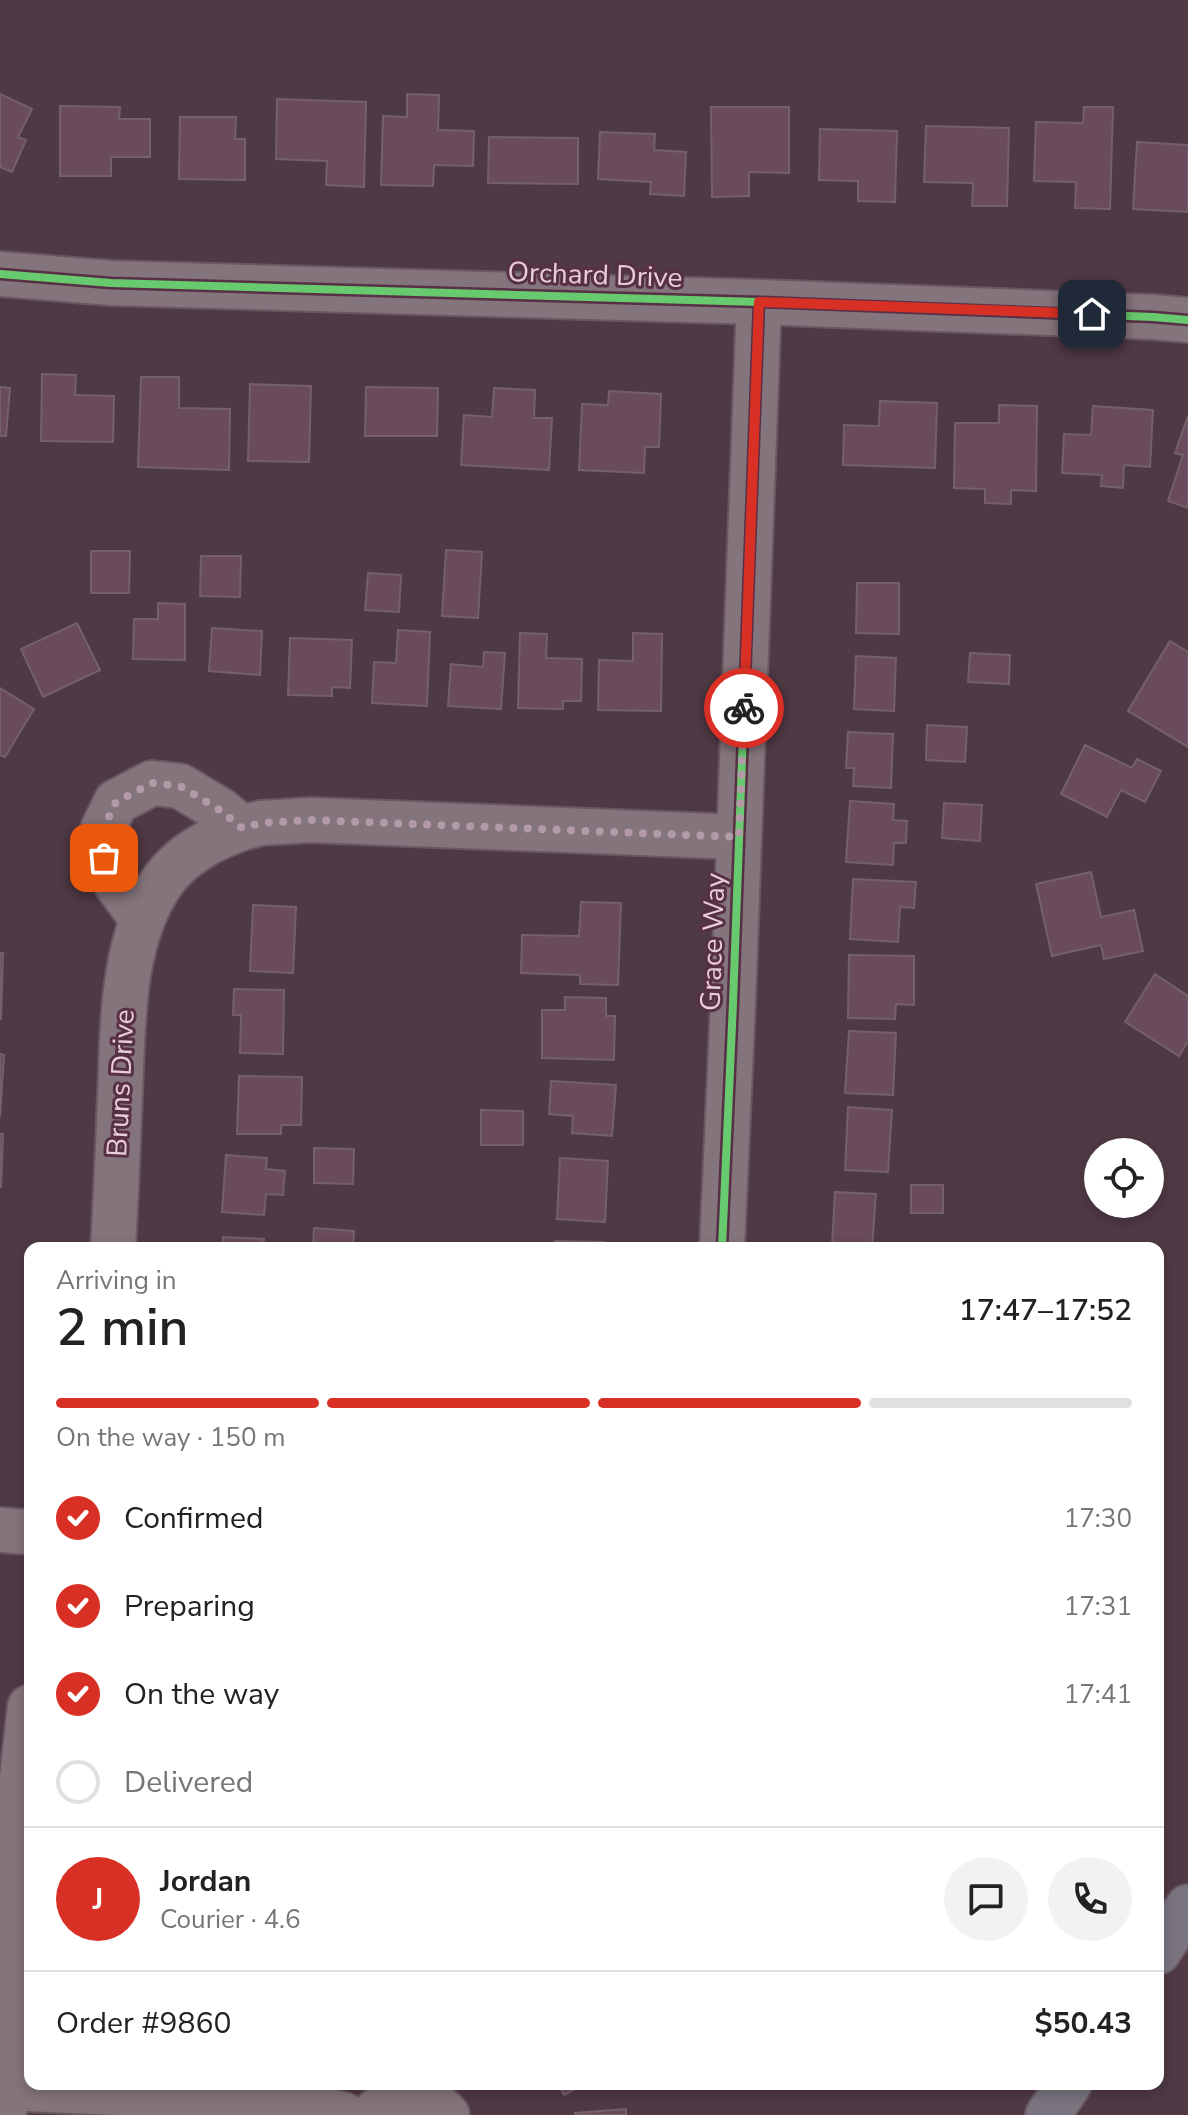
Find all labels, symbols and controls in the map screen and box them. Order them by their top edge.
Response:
street label: Orchard Drive [507,253,683,297]
pin [1058,280,1126,348]
icon: home [1070,292,1114,336]
courier [704,668,784,748]
icon: bike [722,686,766,730]
pin [70,824,138,892]
icon: bag [82,836,126,880]
street label: Grace Way [692,872,734,1012]
street label: Bruns Drive [98,1008,144,1158]
map controls [1084,1138,1164,1218]
button: locate [1084,1138,1164,1218]
text: Arriving in [56,1263,177,1298]
text: 17:47–17:52 [959,1290,1132,1331]
text: 2 min [56,1292,189,1363]
text: On the way · 150 m [56,1420,285,1455]
icon: check [56,1496,100,1540]
text: Confirmed [124,1498,264,1539]
text: 17:30 [1064,1501,1132,1536]
icon: check [56,1584,100,1628]
text: Preparing [124,1586,255,1627]
text: 17:31 [1064,1589,1132,1624]
icon: check [56,1672,100,1716]
text: On the way [124,1674,279,1715]
text: 17:41 [1064,1677,1132,1712]
text: Delivered [124,1762,253,1803]
button: chat [944,1857,1028,1941]
button: phone [1048,1857,1132,1941]
text: Jordan [160,1861,251,1902]
text: J [93,1879,103,1920]
text: Courier · 4.6 [160,1902,301,1937]
text: Order #9860 [56,2003,231,2044]
text: $50.43 [1035,2003,1132,2044]

